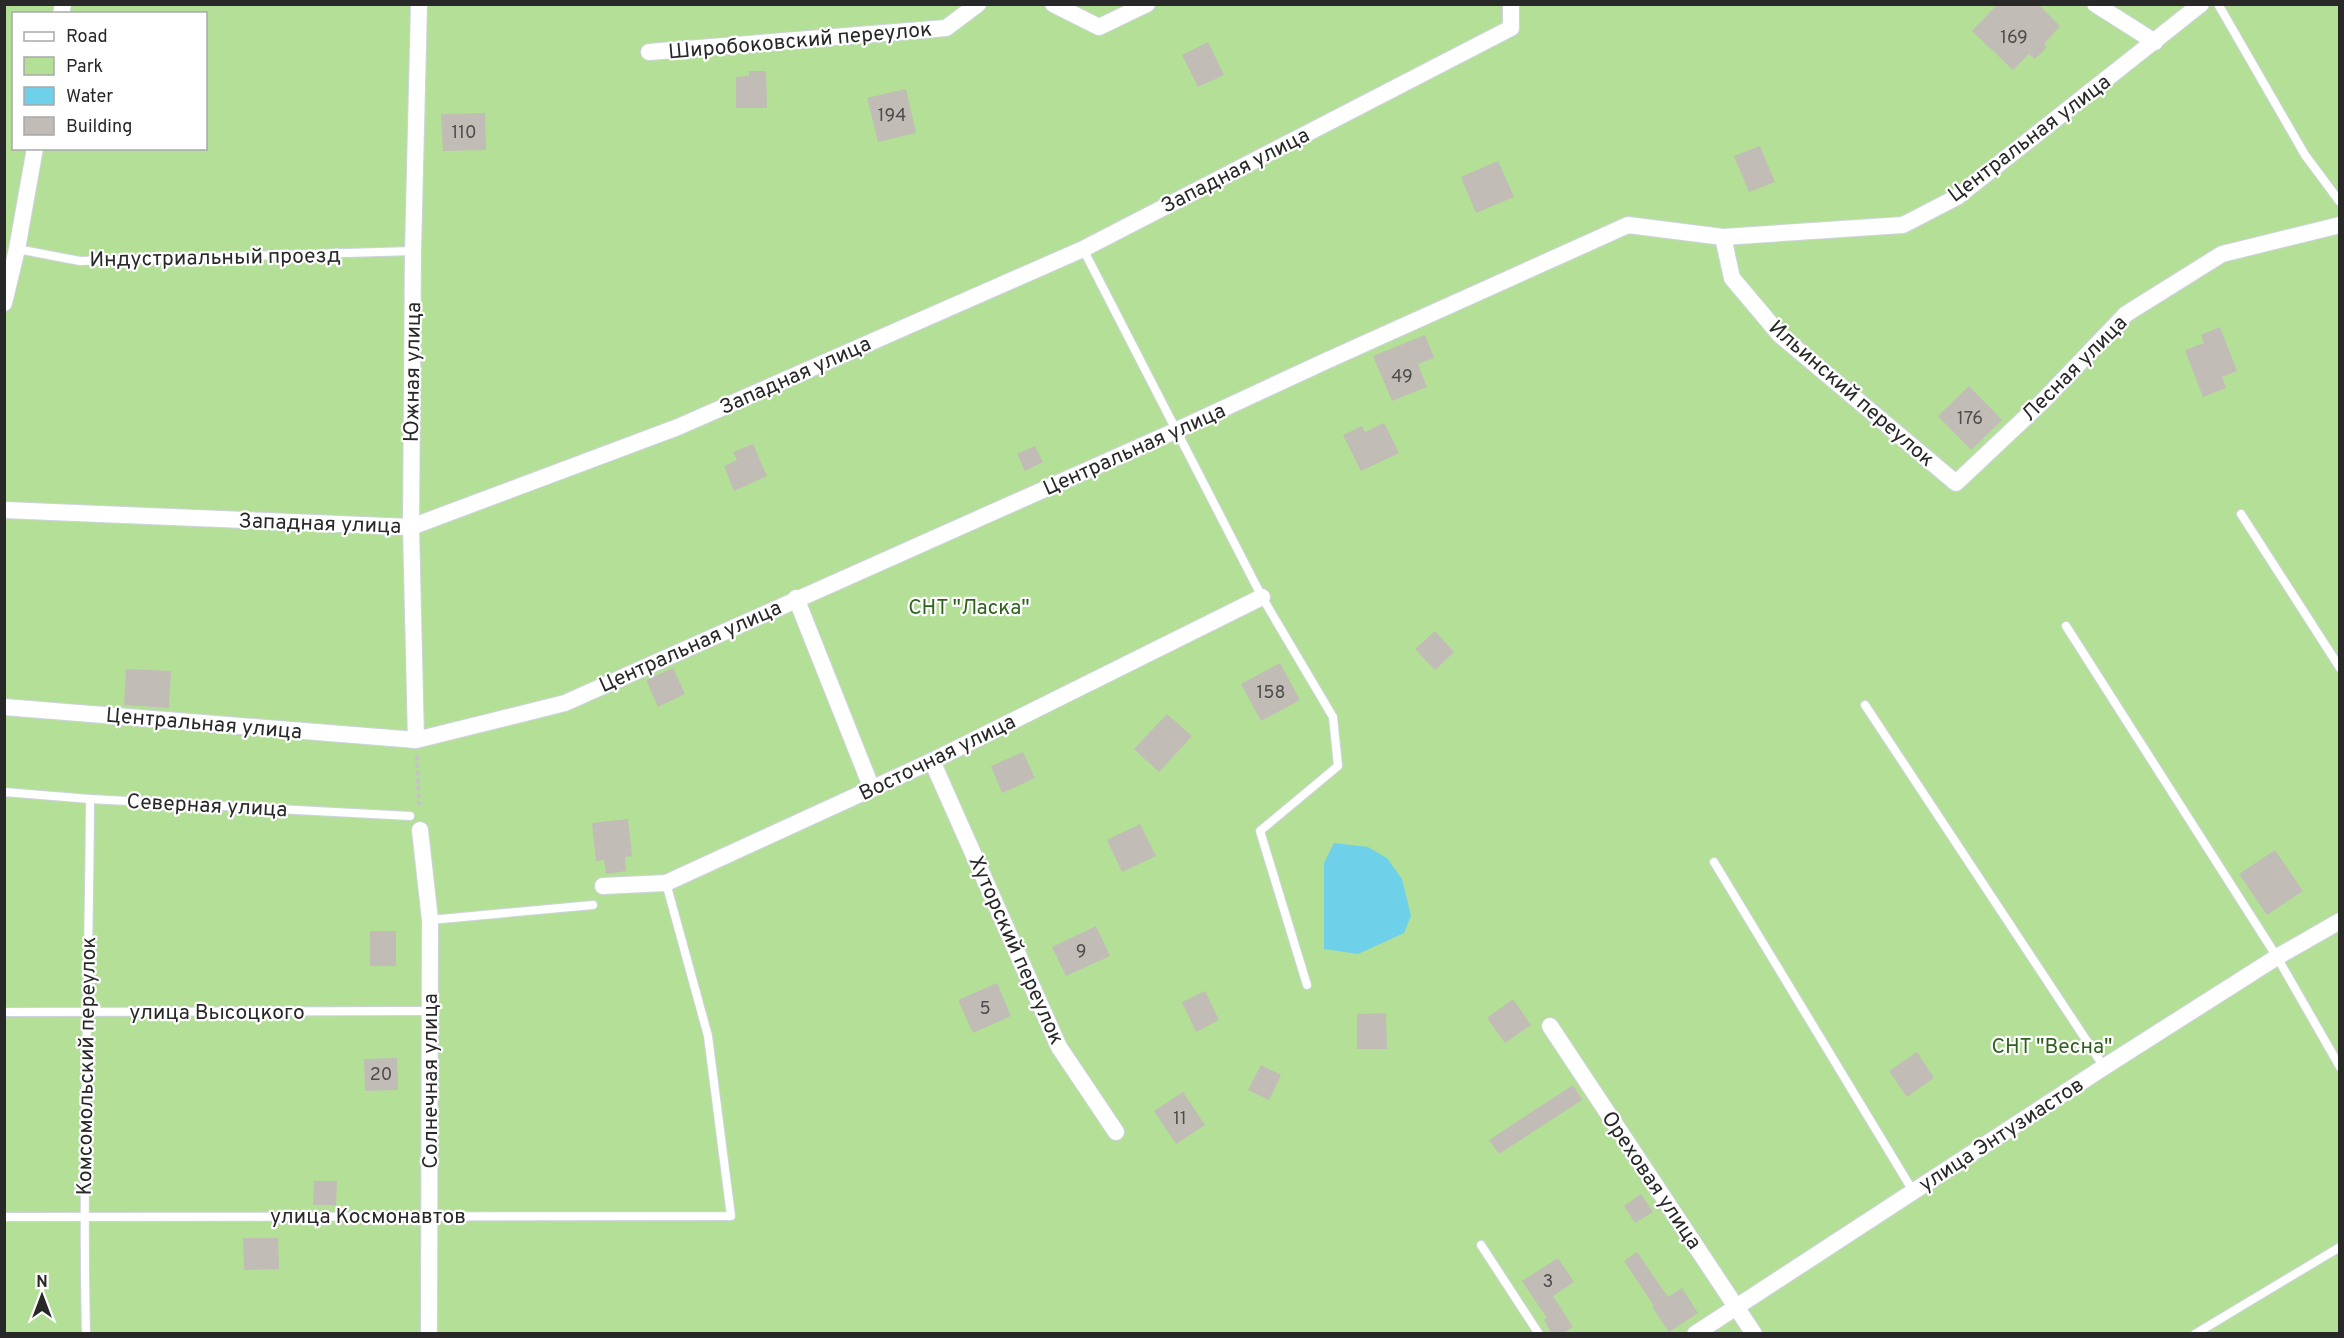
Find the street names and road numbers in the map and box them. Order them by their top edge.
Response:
street label: Широбоковский переулок [667,17,933,66]
street label: Центральная улица [1943,69,2117,209]
street label: Западная улица [1157,122,1314,220]
street label: Индустриальный проезд [89,243,341,274]
street label: Южная улица [399,302,428,443]
street label: Лесная улица [2016,310,2134,428]
street label: Ильинский переулок [1763,315,1939,473]
street label: Западная улица [716,331,875,422]
street label: Центральная улица [1039,398,1230,503]
street label: Западная улица [238,508,402,541]
street label: Центральная улица [595,595,786,700]
street label: Центральная улица [105,702,303,747]
street label: Восточная улица [855,709,1020,808]
street label: Северная улица [126,789,288,824]
street label: Хуторский переулок [962,852,1069,1049]
street label: Комсомольский переулок [72,936,103,1196]
street label: Солнечная улица [418,993,445,1169]
street label: улица Высоцкого [129,1000,305,1027]
street label: улица Энтузиастов [1914,1072,2089,1199]
street label: Ореховая улица [1595,1106,1707,1255]
street label: улица Космонавтов [270,1204,466,1231]

